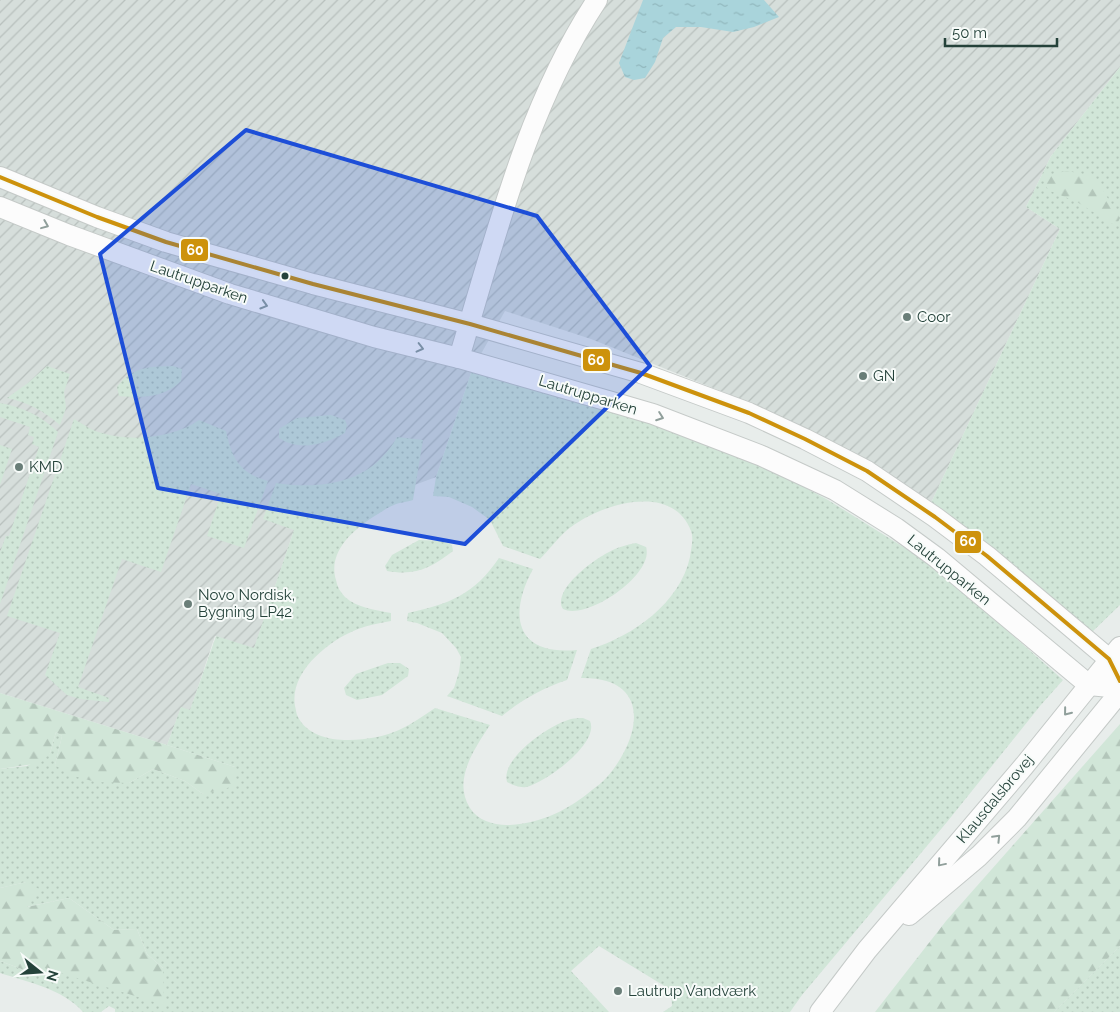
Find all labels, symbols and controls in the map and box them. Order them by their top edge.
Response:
scale bar [945,15,1058,47]
text: 50 m [952,24,987,42]
one-way arrow [40,219,49,230]
line badge: 60 [180,238,209,262]
text: 60 [186,242,204,258]
street label: Lautrupparken [148,257,250,307]
unlabelled marker [280,271,290,281]
one-way arrow [259,299,267,309]
place label: Coor [917,308,951,326]
marker: Coor [901,311,913,323]
one-way arrow [416,343,424,353]
line badge: 60 [582,348,611,372]
text: 60 [587,352,605,368]
place label: GN [873,367,895,385]
marker: GN [857,370,869,382]
street label: Lautrupparken [537,371,639,419]
one-way arrow [656,411,664,421]
place label: KMD [29,458,63,476]
marker: KMD [13,461,25,473]
line badge: 60 [954,530,982,554]
street label: Lautrupparken [904,531,994,609]
text: 60 [959,533,977,549]
place label: Novo Nordisk, Bygning LP42 [198,586,295,621]
marker: Novo Nordisk, Bygning LP42 [182,598,194,610]
one-way arrow [1065,706,1073,715]
street label: Klausdalsbrovej [953,751,1037,847]
one-way arrow [991,835,1000,844]
one-way arrow [937,858,946,867]
north arrow [15,947,65,997]
text: N [43,968,62,983]
place label: Lautrup Vandværk [628,982,756,1000]
marker: Lautrup Vandværk [612,985,624,997]

